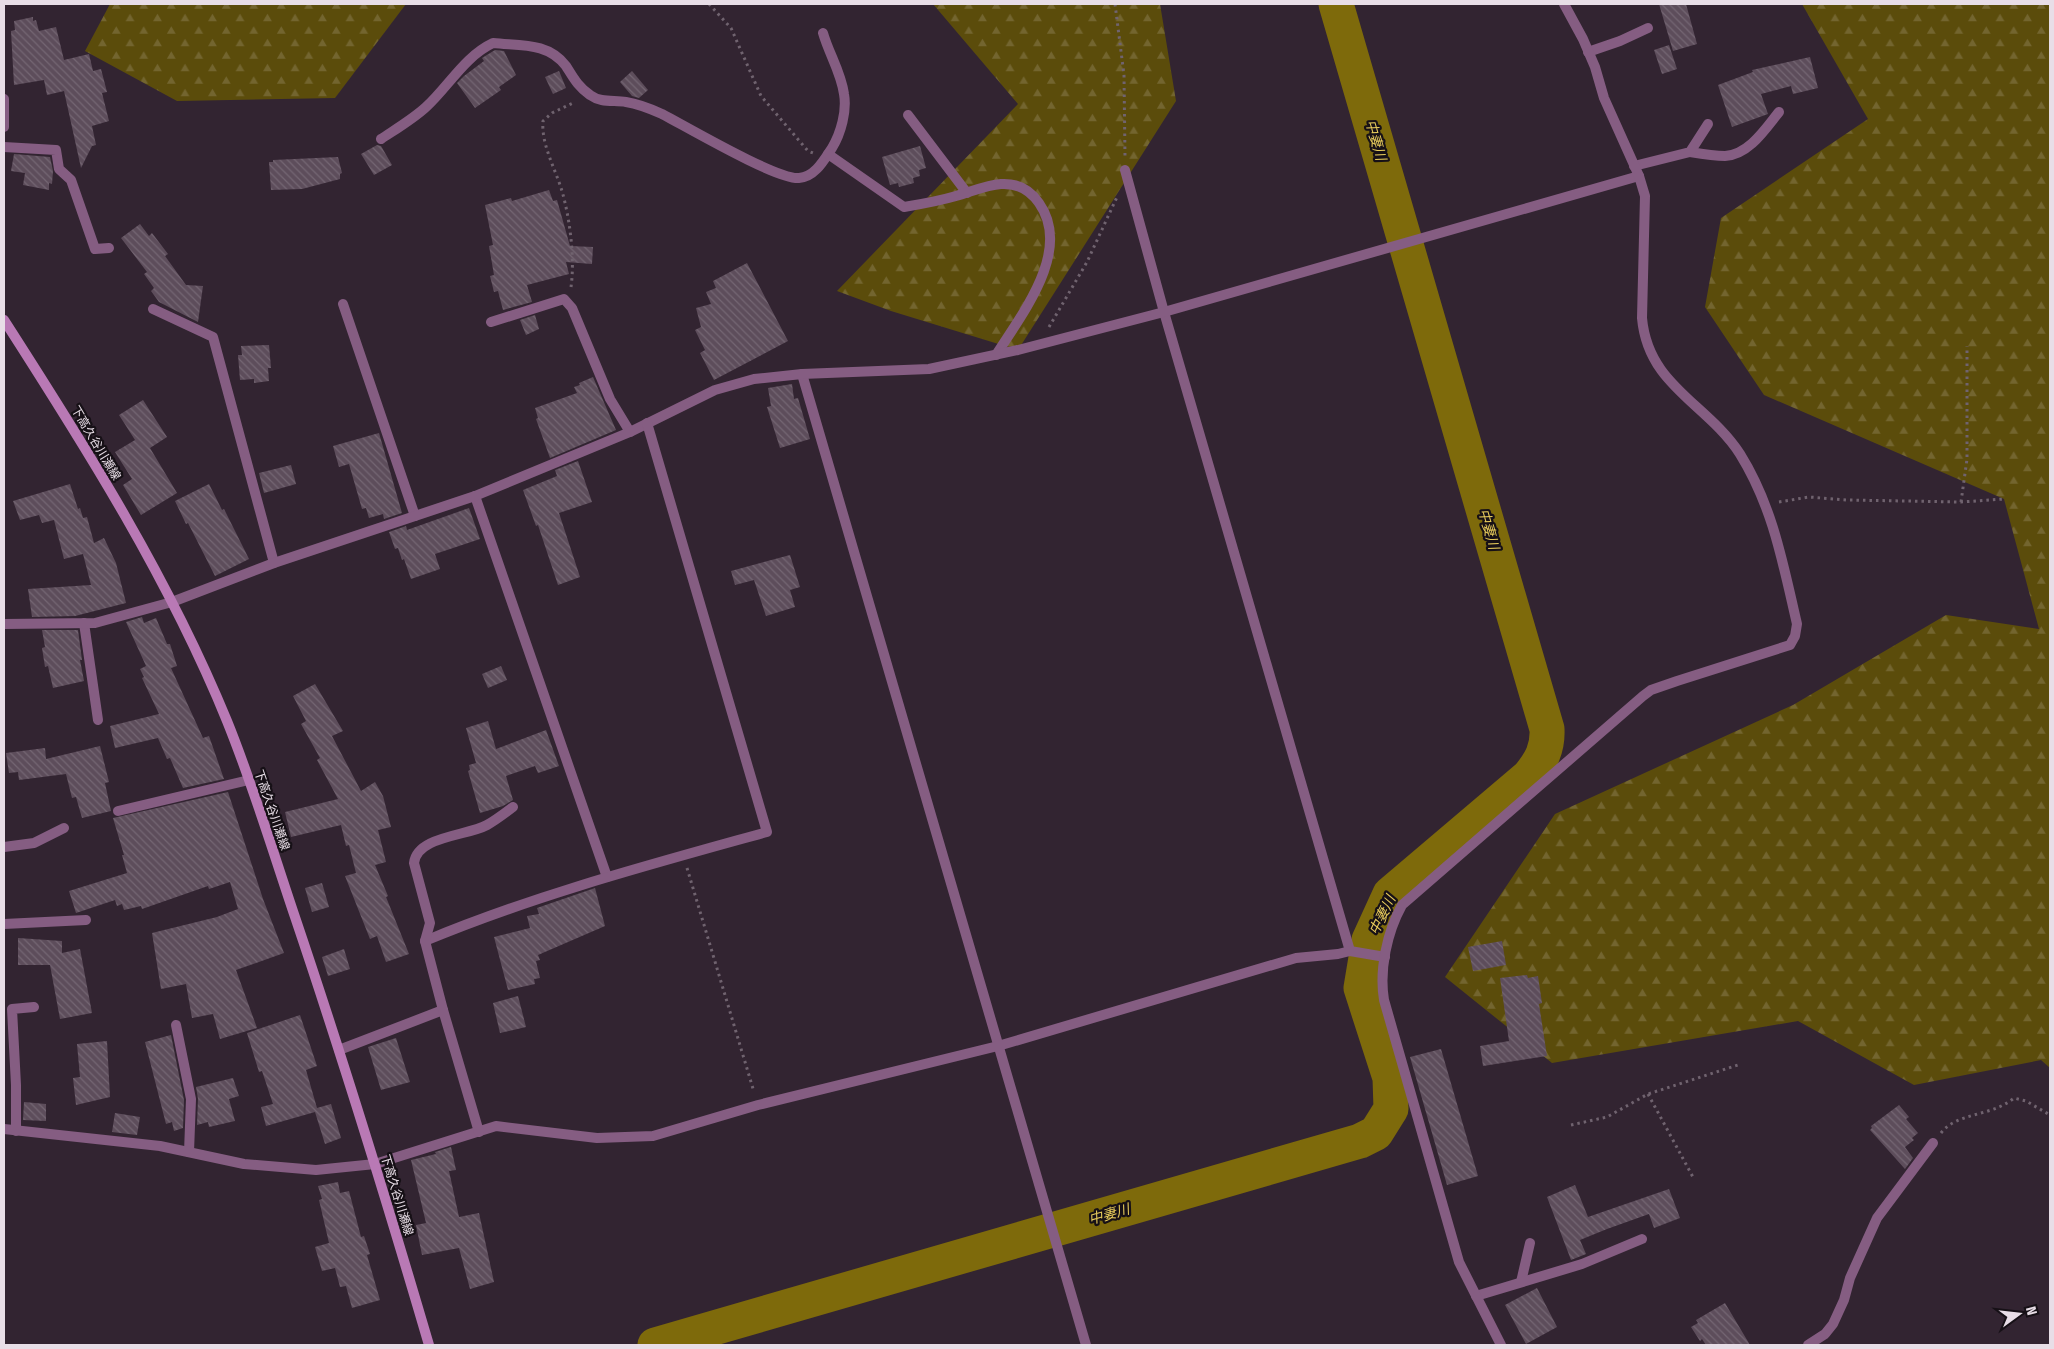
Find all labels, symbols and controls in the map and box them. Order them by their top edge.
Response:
water label: 中妻川 [1362,118,1390,165]
street label: 下高久谷川瀬線 [68,403,124,483]
water label: 中妻川 [1475,507,1503,554]
street label: 下高久谷川瀬線 [252,768,292,852]
water label: 中妻川 [1366,891,1400,938]
street label: 下高久谷川瀬線 [378,1153,416,1237]
water label: 中妻川 [1087,1200,1134,1228]
north arrow [1994,1289,2044,1339]
text: N [2022,1305,2040,1317]

